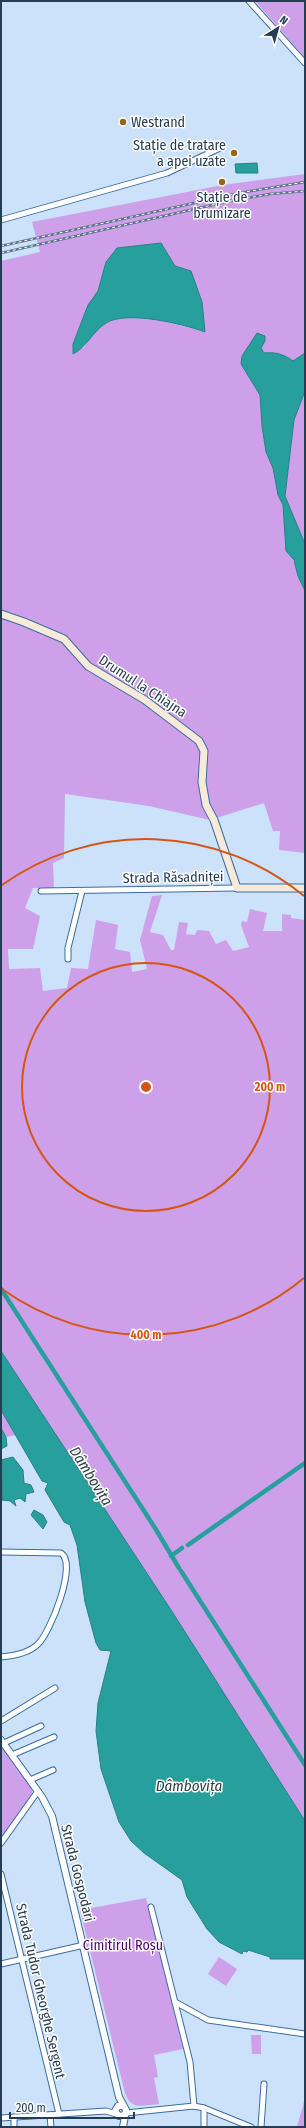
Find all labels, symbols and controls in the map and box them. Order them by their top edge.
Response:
north arrow [258,8,298,48]
text: N [277,13,290,28]
place label: Westrand [131,114,185,131]
marker: Westrand [118,117,128,127]
place label: Stație de tratare a apei uzate [133,137,226,170]
marker: Stație de tratare a apei uzate [229,148,239,158]
marker: Stație de brumizare [217,177,227,187]
place label: Stație de brumizare [193,189,251,222]
street label: Drumul la Chiajna [96,652,190,721]
street label: Strada Răsadniței [123,868,224,888]
centre of rings [139,1080,153,1094]
text: 200 m [254,1080,285,1094]
text: 400 m [131,1328,161,1342]
water label: Dâmbovița [66,1443,116,1509]
water label: Dâmbovița [156,1777,222,1795]
street label: Strada Gospodari [57,1823,98,1923]
street label: Strada Tudor Gheorghe Sergent [12,1902,69,2081]
park label: Cimitirul Roșu [83,1937,163,1955]
scale bar [10,2094,134,2120]
text: 200 m [16,2101,46,2115]

